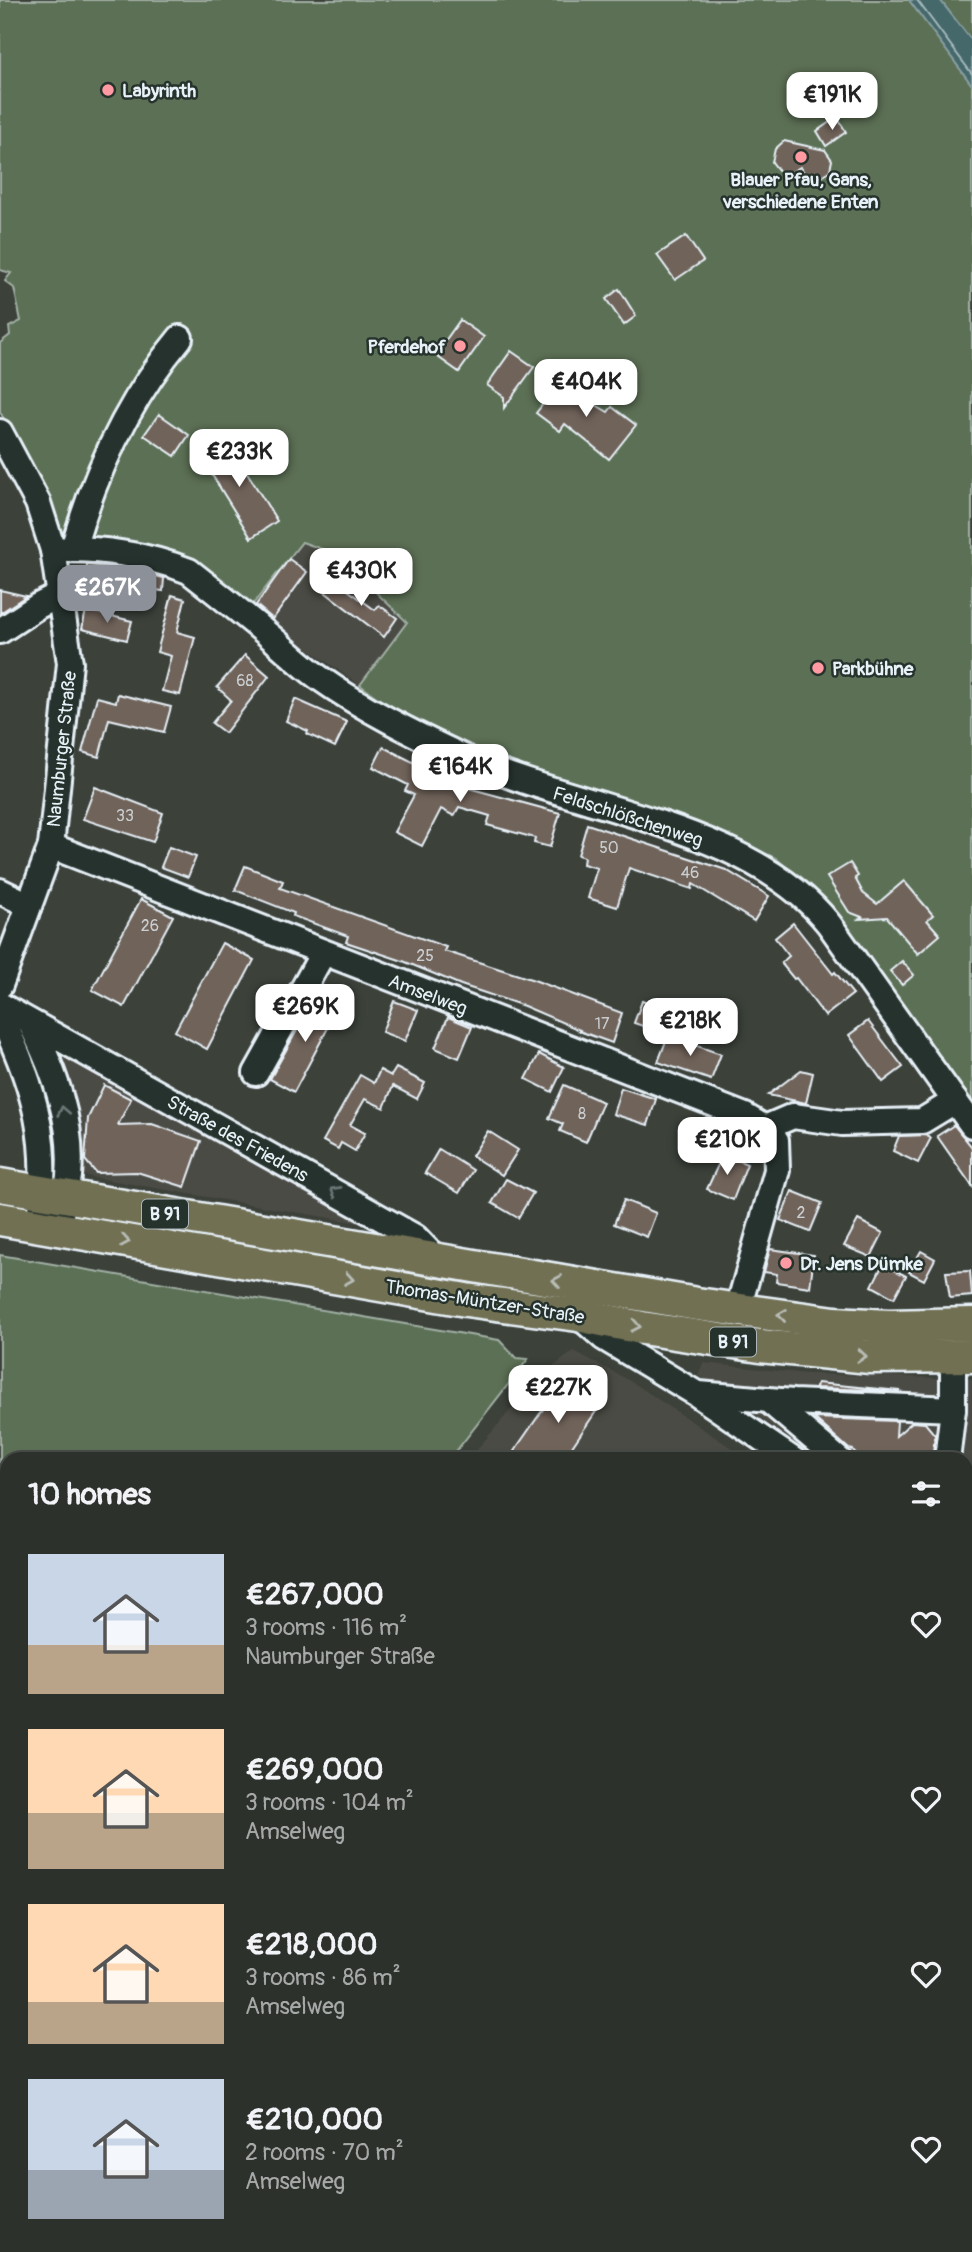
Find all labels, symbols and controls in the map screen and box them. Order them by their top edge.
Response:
pin: €191K [783,72,881,132]
place label: Labyrinth [122,79,196,103]
text: €191K [803,80,861,109]
marker: Labyrinth [100,82,116,98]
marker: Blauer Pfau, Gans, verschiedene Enten [793,149,809,165]
place label: Blauer Pfau, Gans, verschiedene Enten [722,168,879,214]
place label: Pferdehof [367,335,446,359]
marker: Pferdehof [452,338,468,354]
pin: €404K [537,360,635,419]
text: €404K [550,367,622,396]
pin: €233K [190,430,288,489]
text: €233K [206,437,272,466]
pin: €430K [312,548,410,608]
text: €430K [326,556,396,585]
pin: €267K [58,566,156,625]
text: €267K [73,573,141,602]
place label: Parkbühne [832,657,914,681]
marker: Parkbühne [810,660,826,676]
street label: Naumburger Straße [42,669,82,828]
house number: 68 [236,671,254,691]
pin: €164K [411,744,509,804]
text: €164K [428,752,492,781]
street label: Feldschlößchenweg [550,781,706,853]
house number: 33 [116,806,134,826]
house number: 50 [599,838,619,858]
house number: 46 [681,863,699,883]
house number: 26 [141,916,159,936]
house number: 25 [416,946,434,966]
street label: Amselweg [385,969,471,1021]
pin: €269K [256,984,354,1044]
text: €269K [271,992,339,1021]
pin: €218K [641,998,739,1058]
text: €218K [659,1006,721,1035]
house number: 17 [595,1014,610,1034]
street label: Straße des Friedens [163,1090,313,1188]
house number: 8 [578,1104,586,1124]
one-way arrow [57,1105,72,1117]
pin: €210K [678,1118,776,1177]
text: €210K [694,1125,760,1154]
one-way arrow [329,1186,342,1199]
road number: B 91 [142,1199,188,1228]
house number: 2 [797,1203,806,1223]
one-way arrow [119,1233,130,1248]
place label: Dr. Jens Dümke [800,1252,923,1276]
marker: Dr. Jens Dümke [778,1255,794,1271]
one-way arrow [343,1271,355,1286]
street label: Thomas-Müntzer-Straße [384,1274,587,1330]
one-way arrow [551,1274,563,1289]
one-way arrow [776,1308,788,1323]
one-way arrow [630,1318,642,1333]
road number: B 91 [710,1328,756,1357]
one-way arrow [856,1348,867,1363]
pin: €227K [509,1366,607,1425]
text: €227K [525,1373,591,1402]
icon: filters [907,1475,945,1513]
text: 10 homes [28,1476,151,1513]
text: €267,000 [245,1576,384,1613]
icon: home [84,1582,168,1666]
icon: heart [907,1605,945,1643]
text: 3 rooms · 116 m² [245,1613,407,1642]
text: Naumburger Straße [245,1642,435,1671]
text: €269,000 [245,1751,384,1788]
icon: home [84,1757,168,1841]
icon: heart [907,1780,945,1818]
text: 3 rooms · 104 m² [245,1788,414,1817]
text: Amselweg [245,1817,345,1846]
text: €218,000 [245,1926,378,1963]
icon: home [84,1932,168,2016]
icon: heart [907,1955,945,1993]
text: 3 rooms · 86 m² [245,1963,401,1992]
text: Amselweg [245,1992,345,2021]
text: €210,000 [245,2101,383,2138]
icon: home [84,2107,168,2191]
icon: heart [907,2130,945,2168]
text: 2 rooms · 70 m² [245,2138,404,2167]
text: Amselweg [245,2167,345,2196]

